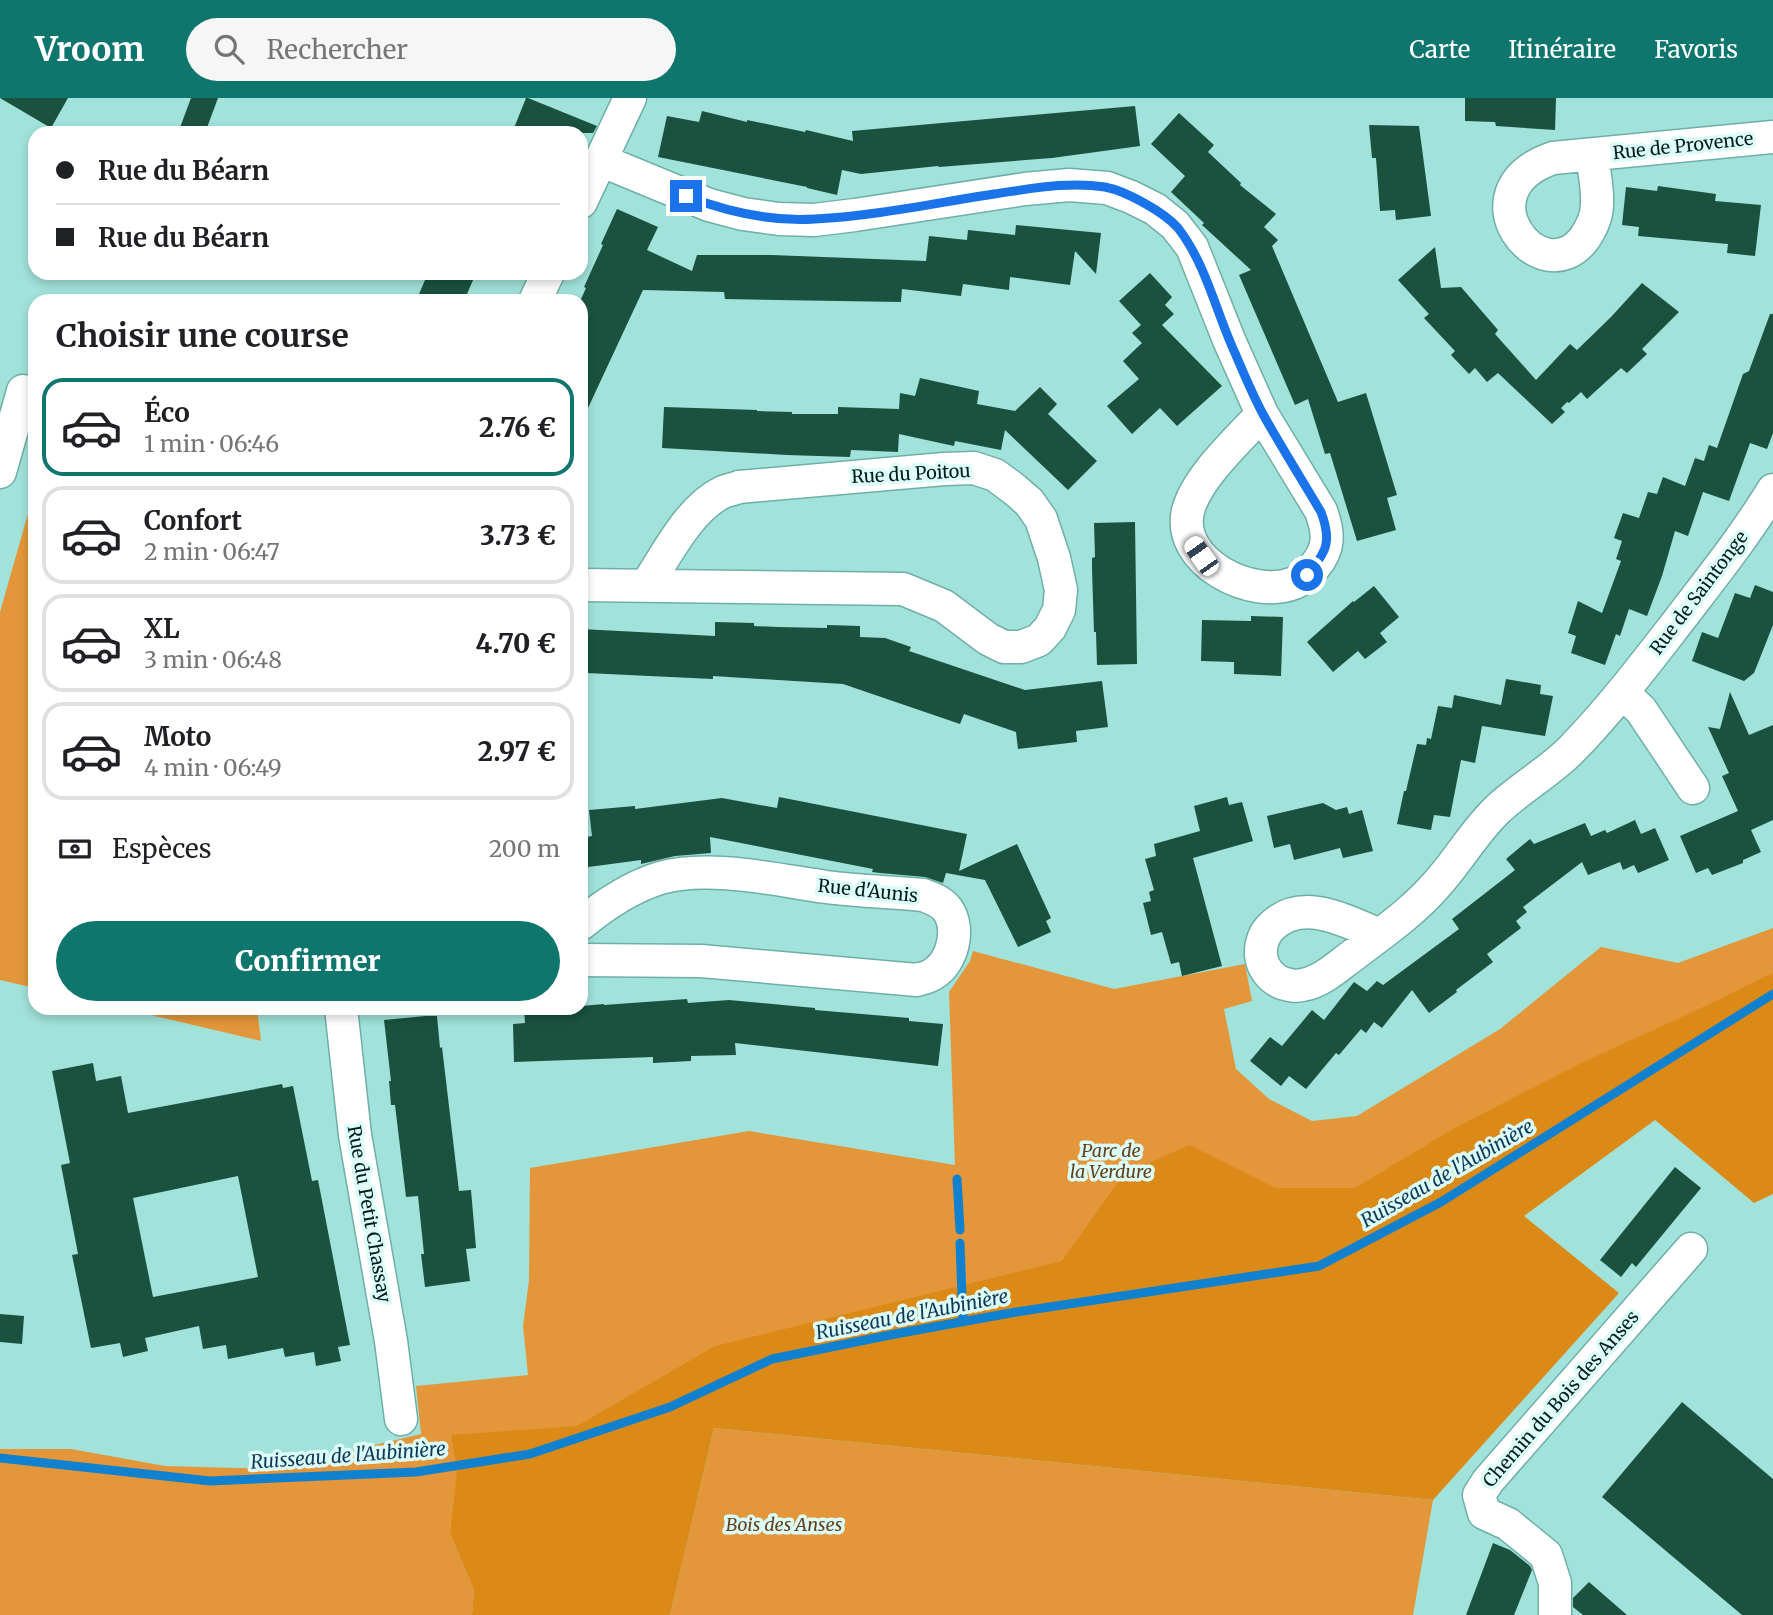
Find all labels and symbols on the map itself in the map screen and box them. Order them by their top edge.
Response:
street label: Rue de Provence [1612,127,1754,164]
route end [670,180,702,212]
street label: Rue du Poitou [851,459,971,488]
street label: Rue de Saintonge [1645,526,1753,659]
car [1181,533,1222,579]
route start [1291,559,1323,591]
street label: Rue d'Aunis [817,874,919,907]
water label: Ruisseau de l'Aubinière [1356,1114,1538,1232]
street label: Rue du Petit Chassay [343,1124,396,1305]
park label: Parc de la Verdure [1070,1139,1152,1183]
water label: Ruisseau de l'Aubinière [814,1284,1011,1344]
street label: Chemin du Bois des Anses [1478,1305,1644,1492]
water label: Ruisseau de l'Aubinière [250,1436,447,1474]
park label: Bois des Anses [726,1513,842,1536]

